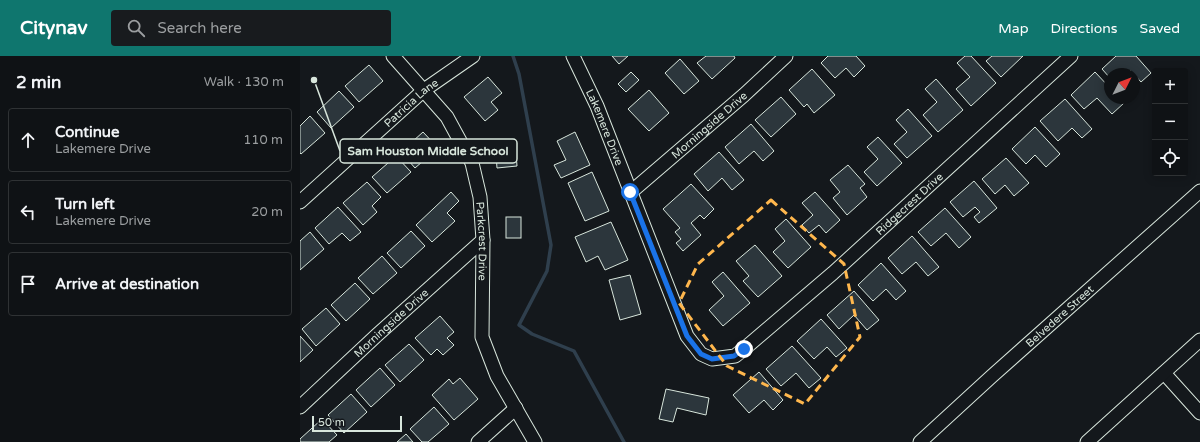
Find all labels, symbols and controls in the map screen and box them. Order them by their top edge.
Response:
search box [111,10,391,46]
text: Citynav [20,17,87,39]
icon: search [125,17,147,39]
text: Search here [157,19,242,37]
text: Map [998,20,1029,37]
text: Directions [1051,20,1118,37]
text: Saved [1140,20,1180,37]
north arrow [1104,68,1140,104]
map controls [1152,68,1188,176]
button: + [1152,68,1188,104]
text: 2 min [16,72,61,93]
text: Walk · 130 m [204,74,284,90]
street label: Patricia Lane [382,76,441,130]
street label: Lakemere Drive [583,87,626,167]
street label: Morningside Drive [669,89,750,161]
button: − [1152,104,1188,140]
text: Continue [55,123,119,141]
icon: ahead [17,129,39,151]
text: 110 m [243,132,283,148]
callout: Sam Houston Middle School [340,139,517,163]
button: locate [1152,140,1188,176]
text: Lakemere Drive [55,141,151,157]
text: Sam Houston Middle School [348,144,508,158]
street label: Ridgecrest Drive [873,170,946,238]
route start [621,183,639,201]
text: Turn left [55,195,115,213]
icon: left [17,201,39,223]
street label: Parkcrest Drive [473,201,489,281]
text: 20 m [251,204,283,220]
text: Lakemere Drive [55,213,151,229]
icon: arrive [17,273,39,295]
text: Arrive at destination [55,275,199,293]
street label: Belvedere Street [1023,283,1096,350]
street label: Morningside Drive [352,286,431,360]
route end [735,340,753,358]
scale bar [312,414,402,433]
text: 50 m [318,416,345,429]

